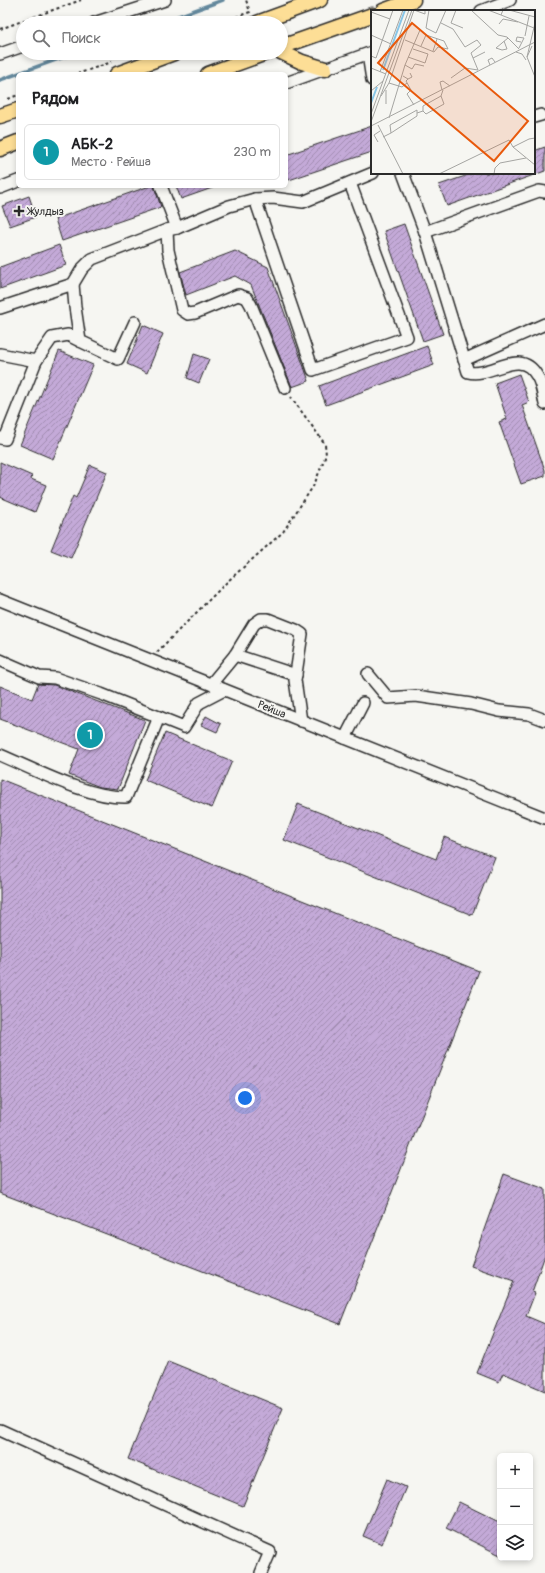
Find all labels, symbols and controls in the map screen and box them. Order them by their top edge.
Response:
inset map [371,10,535,174]
search box [16,16,288,60]
icon: search [30,27,52,49]
text: Поиск [62,29,101,48]
text: Рядом [32,88,79,109]
text: АБК-2 [71,135,113,154]
text: 1 [43,144,49,160]
text: 230 m [234,144,271,160]
text: Место · Рейша [71,154,151,170]
marker: Жулдыз [13,205,25,217]
place label: Жулдыз [26,205,64,218]
street label: Рейша [256,698,288,721]
pin: 1 [77,720,103,750]
your location [235,1088,255,1108]
map controls [497,1453,533,1561]
button: + [497,1453,533,1489]
button: − [497,1489,533,1525]
button: layers [497,1525,533,1561]

